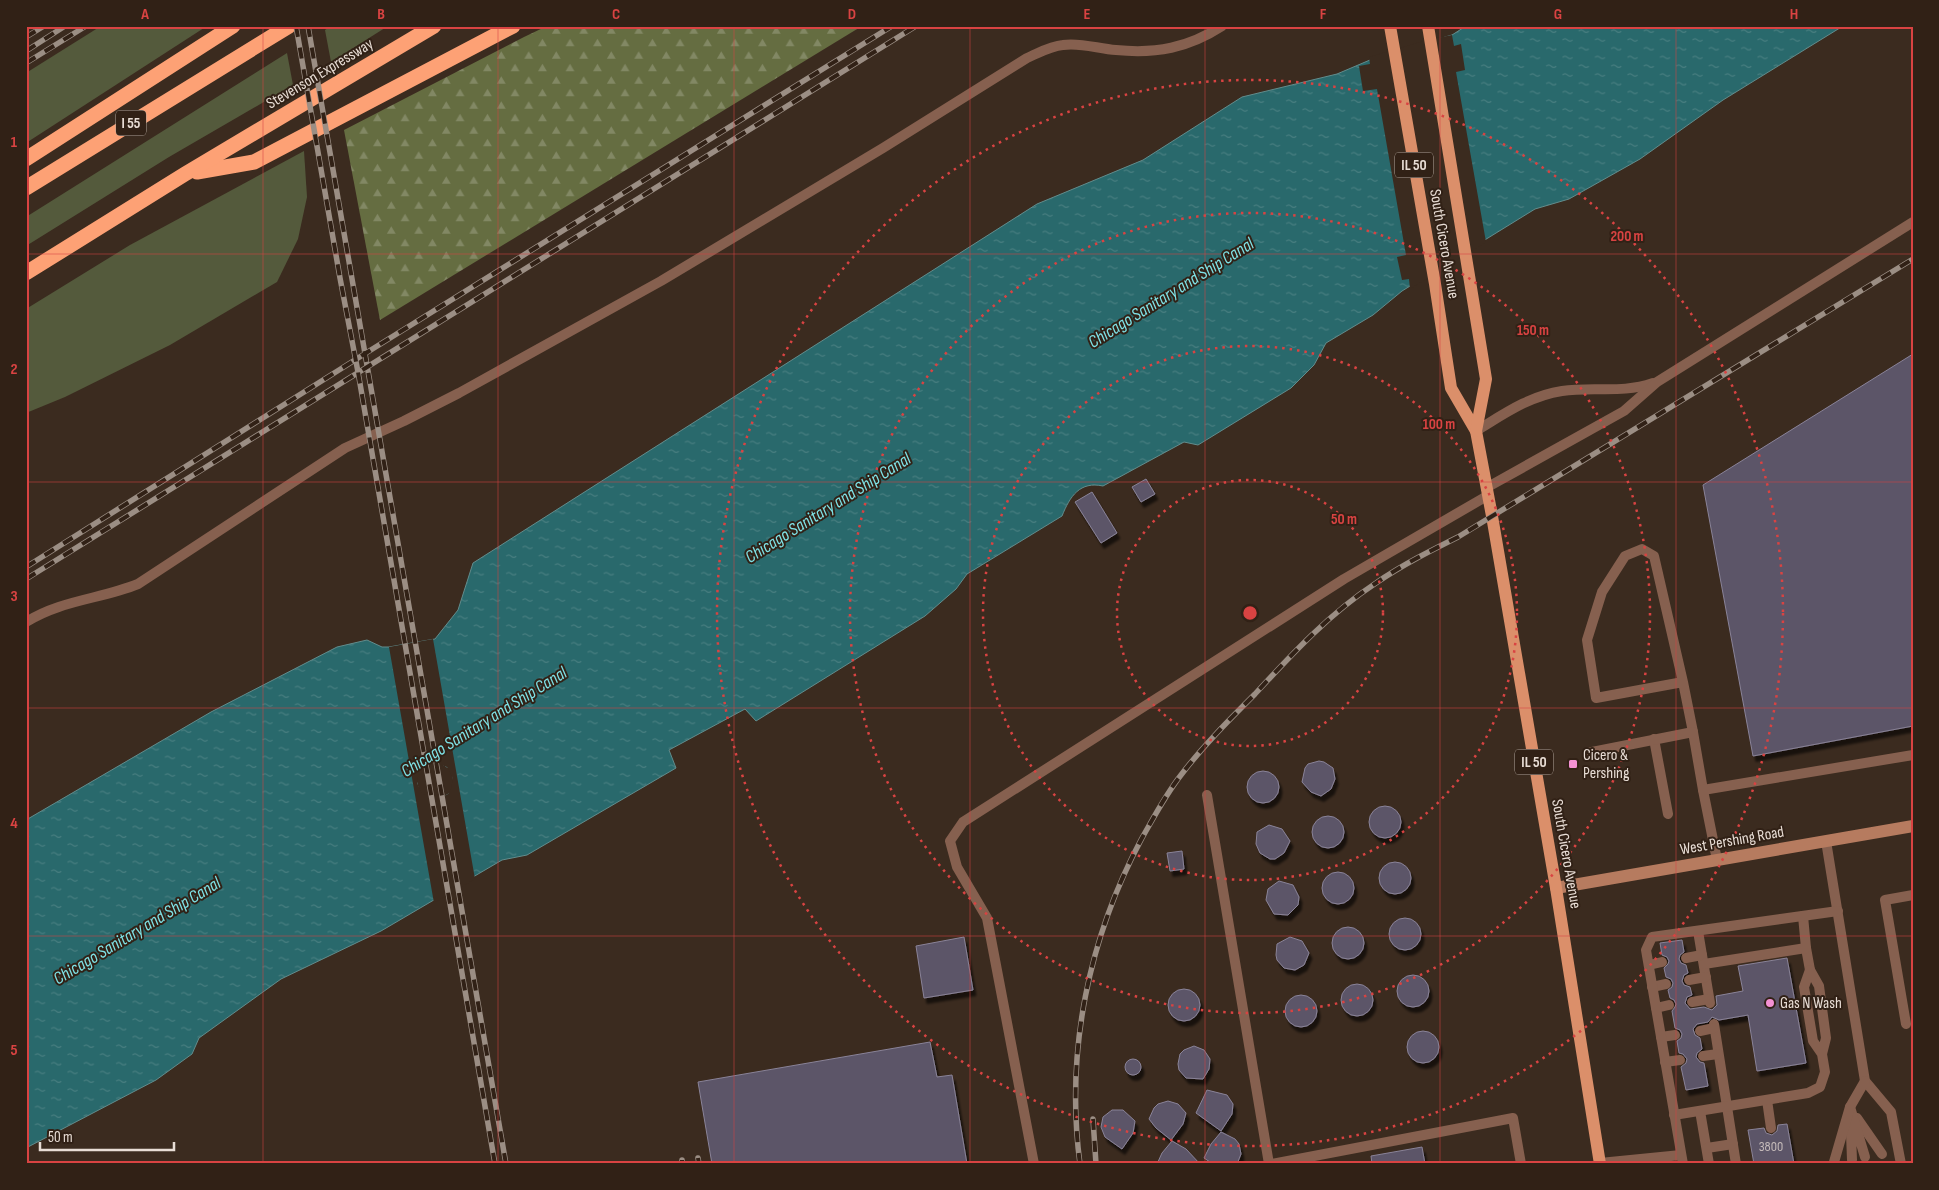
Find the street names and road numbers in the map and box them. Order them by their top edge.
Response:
street label: Stevenson Expressway [263,35,377,113]
road number: I 55 [116,110,146,136]
road number: IL 50 [1395,152,1433,178]
street label: South Cicero Avenue [1425,188,1463,300]
road number: IL 50 [1515,750,1553,774]
street label: South Cicero Avenue [1547,798,1585,910]
street label: West Pershing Road [1679,823,1785,859]

